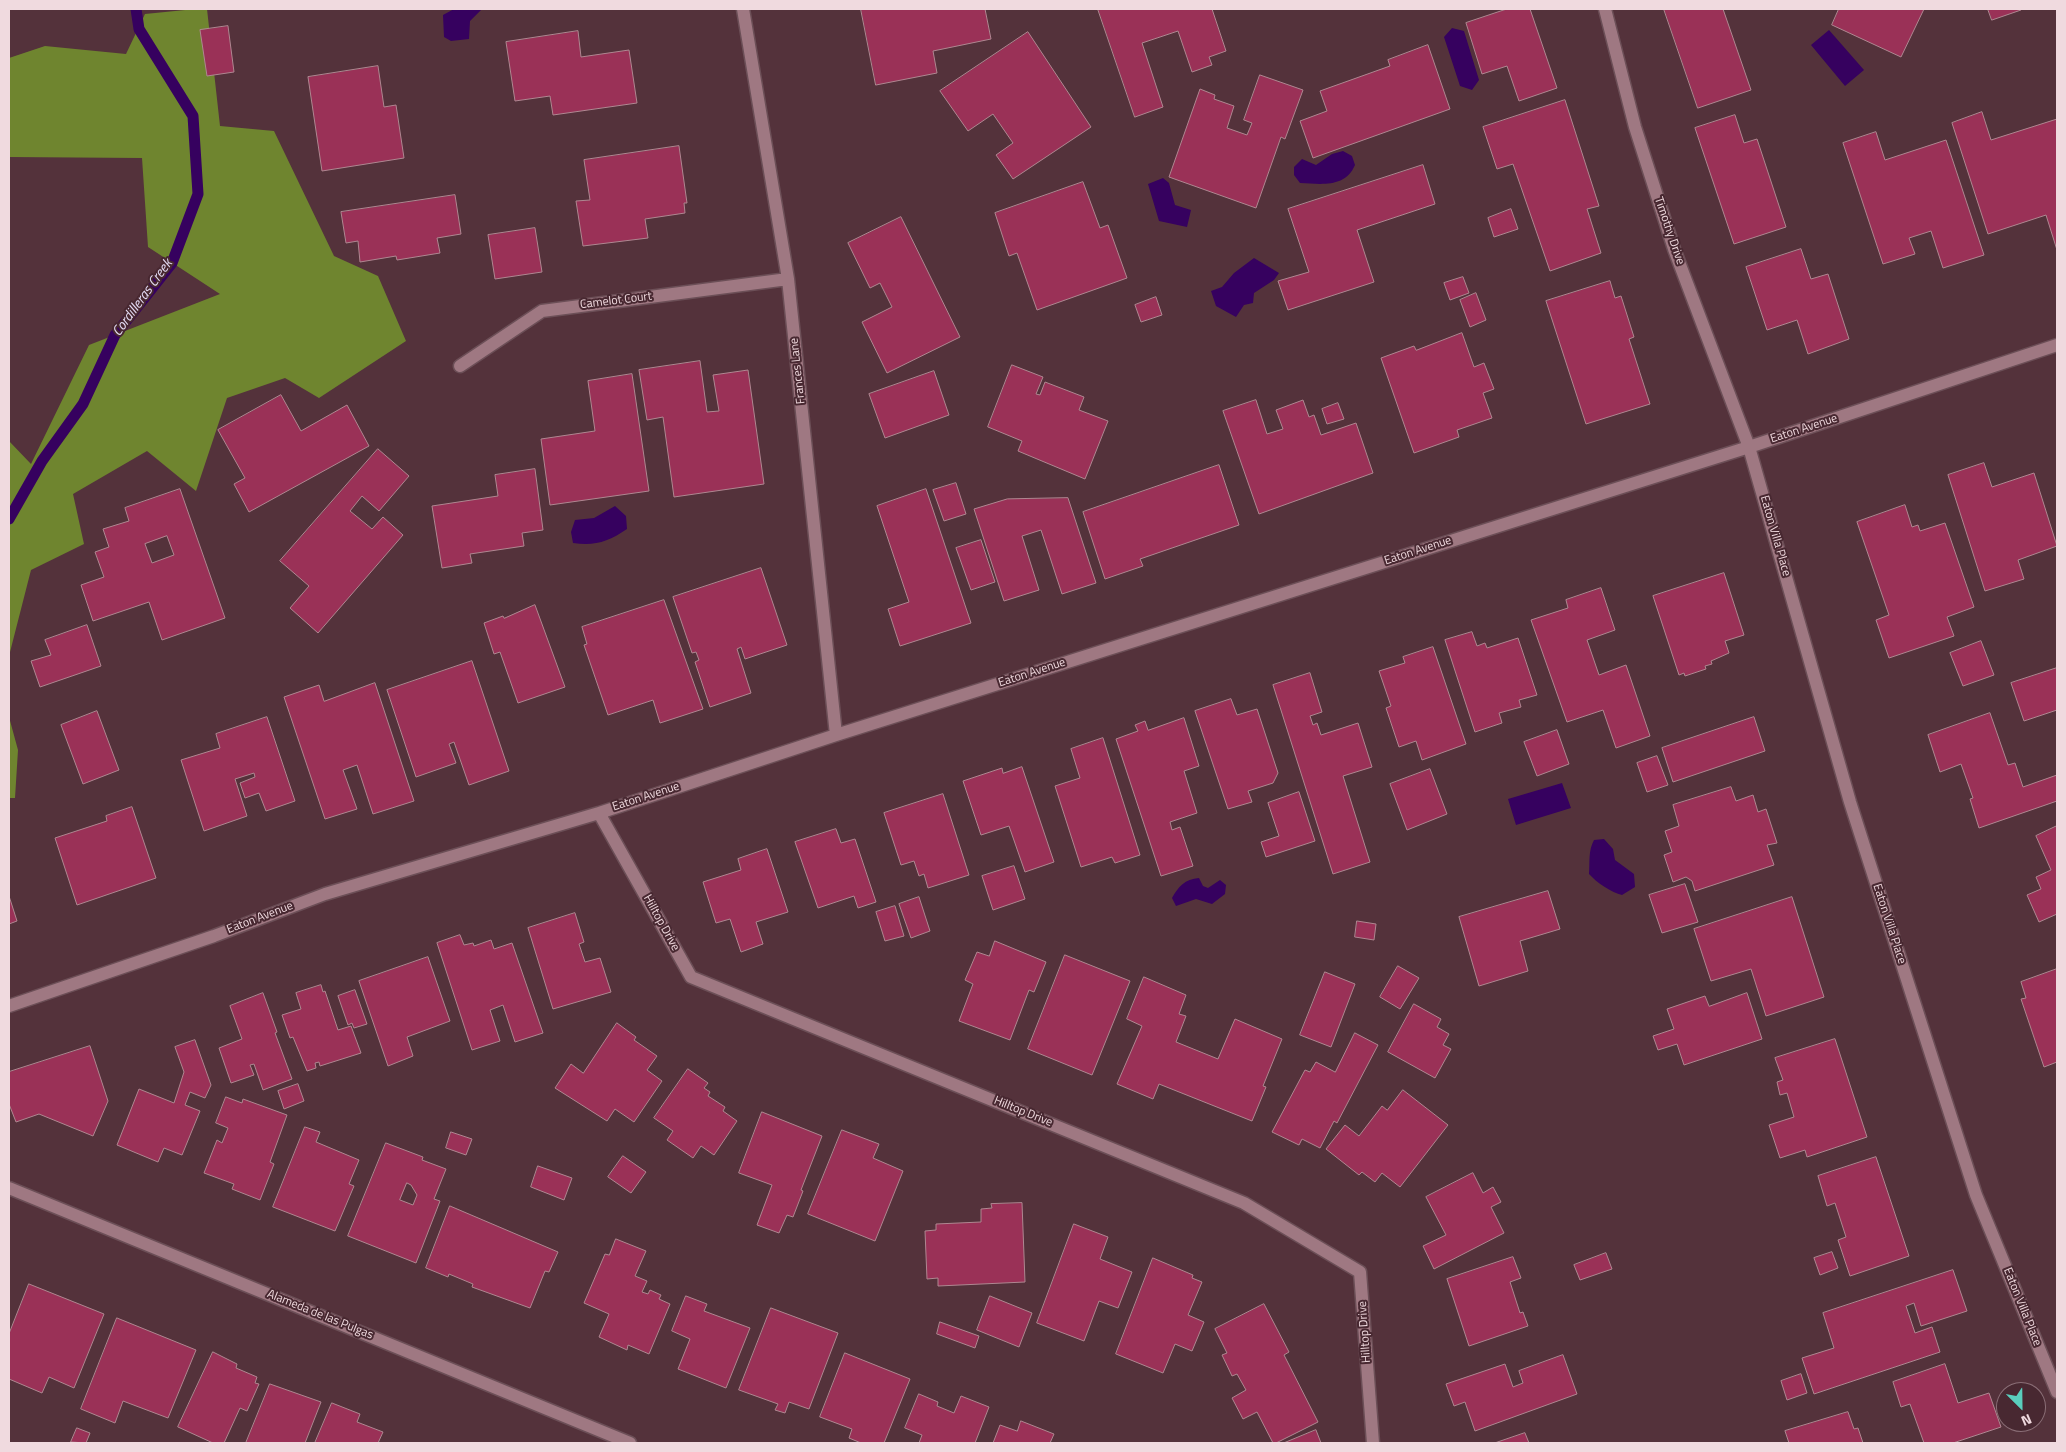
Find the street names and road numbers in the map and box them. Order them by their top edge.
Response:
street label: Timothy Drive [1651,195,1687,267]
street label: Camelot Court [579,289,653,313]
street label: Frances Lane [787,337,809,405]
street label: Eaton Avenue [1769,411,1839,447]
street label: Eaton Villa Place [1757,494,1793,578]
street label: Eaton Avenue [1383,533,1453,569]
street label: Eaton Avenue [997,655,1067,691]
street label: Eaton Avenue [611,779,681,815]
street label: Eaton Villa Place [1869,882,1909,966]
street label: Hilltop Drive [640,892,682,954]
street label: Eaton Avenue [225,899,295,937]
street label: Hilltop Drive [992,1094,1054,1130]
street label: Eaton Villa Place [2000,1266,2044,1348]
street label: Alameda de las Pulgas [265,1287,375,1343]
street label: Hilltop Drive [1356,1301,1374,1363]

